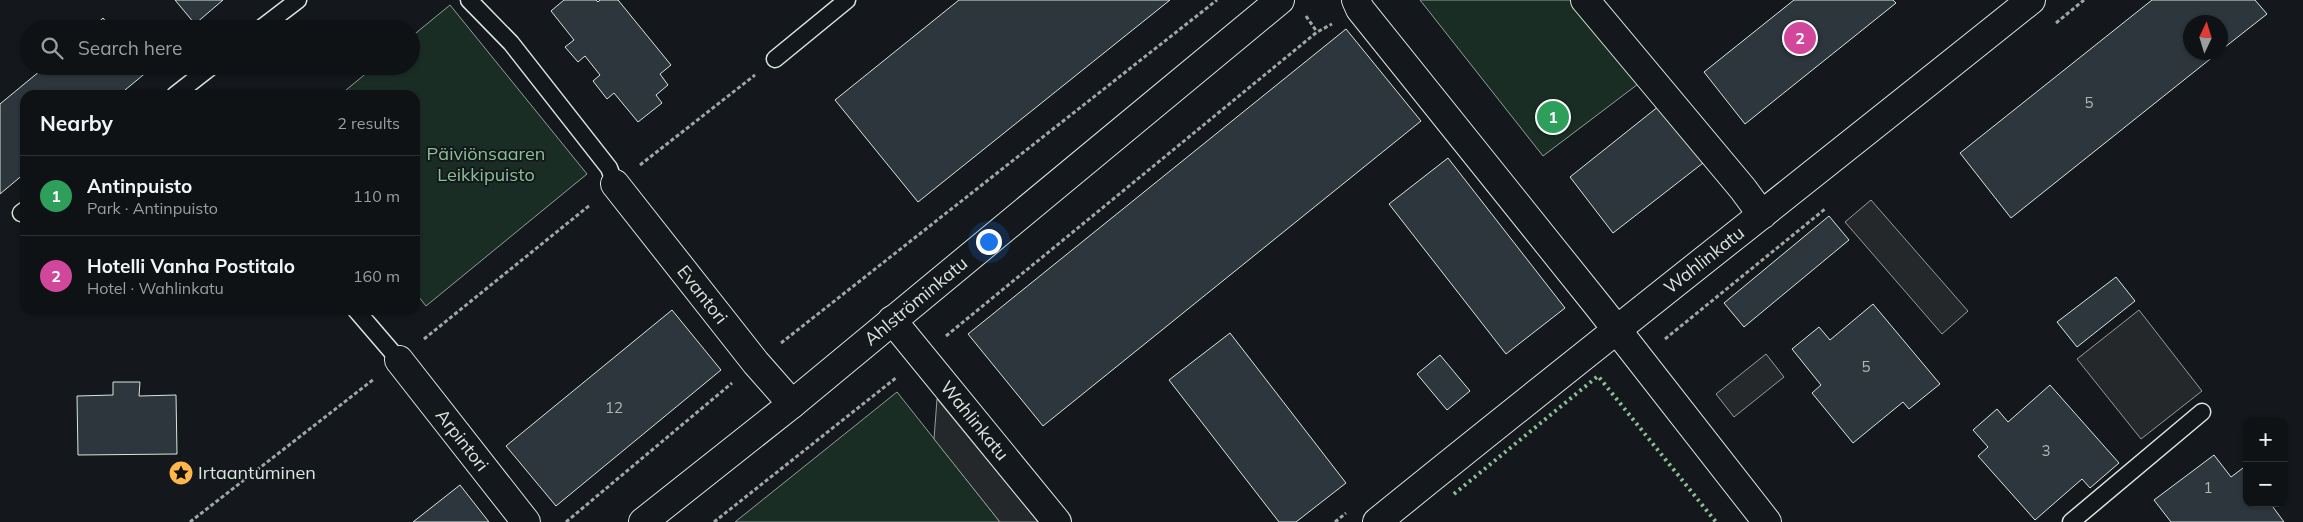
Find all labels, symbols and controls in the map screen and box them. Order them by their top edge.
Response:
north arrow [2183,15,2228,60]
pin: 2 [1784,19,1816,57]
search box [20,20,420,75]
icon: search [38,34,66,62]
text: Search here [78,36,182,60]
house number: 5 [2084,93,2094,112]
pin: 1 [1537,98,1569,136]
text: Nearby [40,110,113,136]
text: 2 results [337,113,400,133]
park label: Päiviönsaaren Leikkipuisto [427,142,545,186]
text: Antinpuisto [87,174,192,198]
text: 1 [51,186,61,206]
text: 110 m [353,186,400,206]
text: Park · Antinpuisto [87,198,218,218]
street label: Wahlinkatu [1659,221,1749,299]
your location [976,229,1002,255]
street label: Ahlströminkatu [859,252,972,350]
text: Hotelli Vanha Postitalo [87,254,295,278]
street label: Evantori [672,260,733,328]
text: 2 [51,266,61,286]
text: 160 m [353,266,400,286]
text: Hotel · Wahlinkatu [87,278,224,298]
house number: 5 [1861,357,1871,376]
street label: Wahlinkatu [935,376,1014,465]
house number: 12 [605,398,623,417]
street label: Arpintori [431,404,494,476]
map controls [2243,417,2288,507]
button: + [2243,417,2288,462]
house number: 3 [2041,441,2051,460]
place icon: Irtaantuminen [168,460,194,486]
place label: Irtaantuminen [198,461,316,484]
button: − [2243,462,2288,507]
house number: 1 [2203,478,2213,497]

